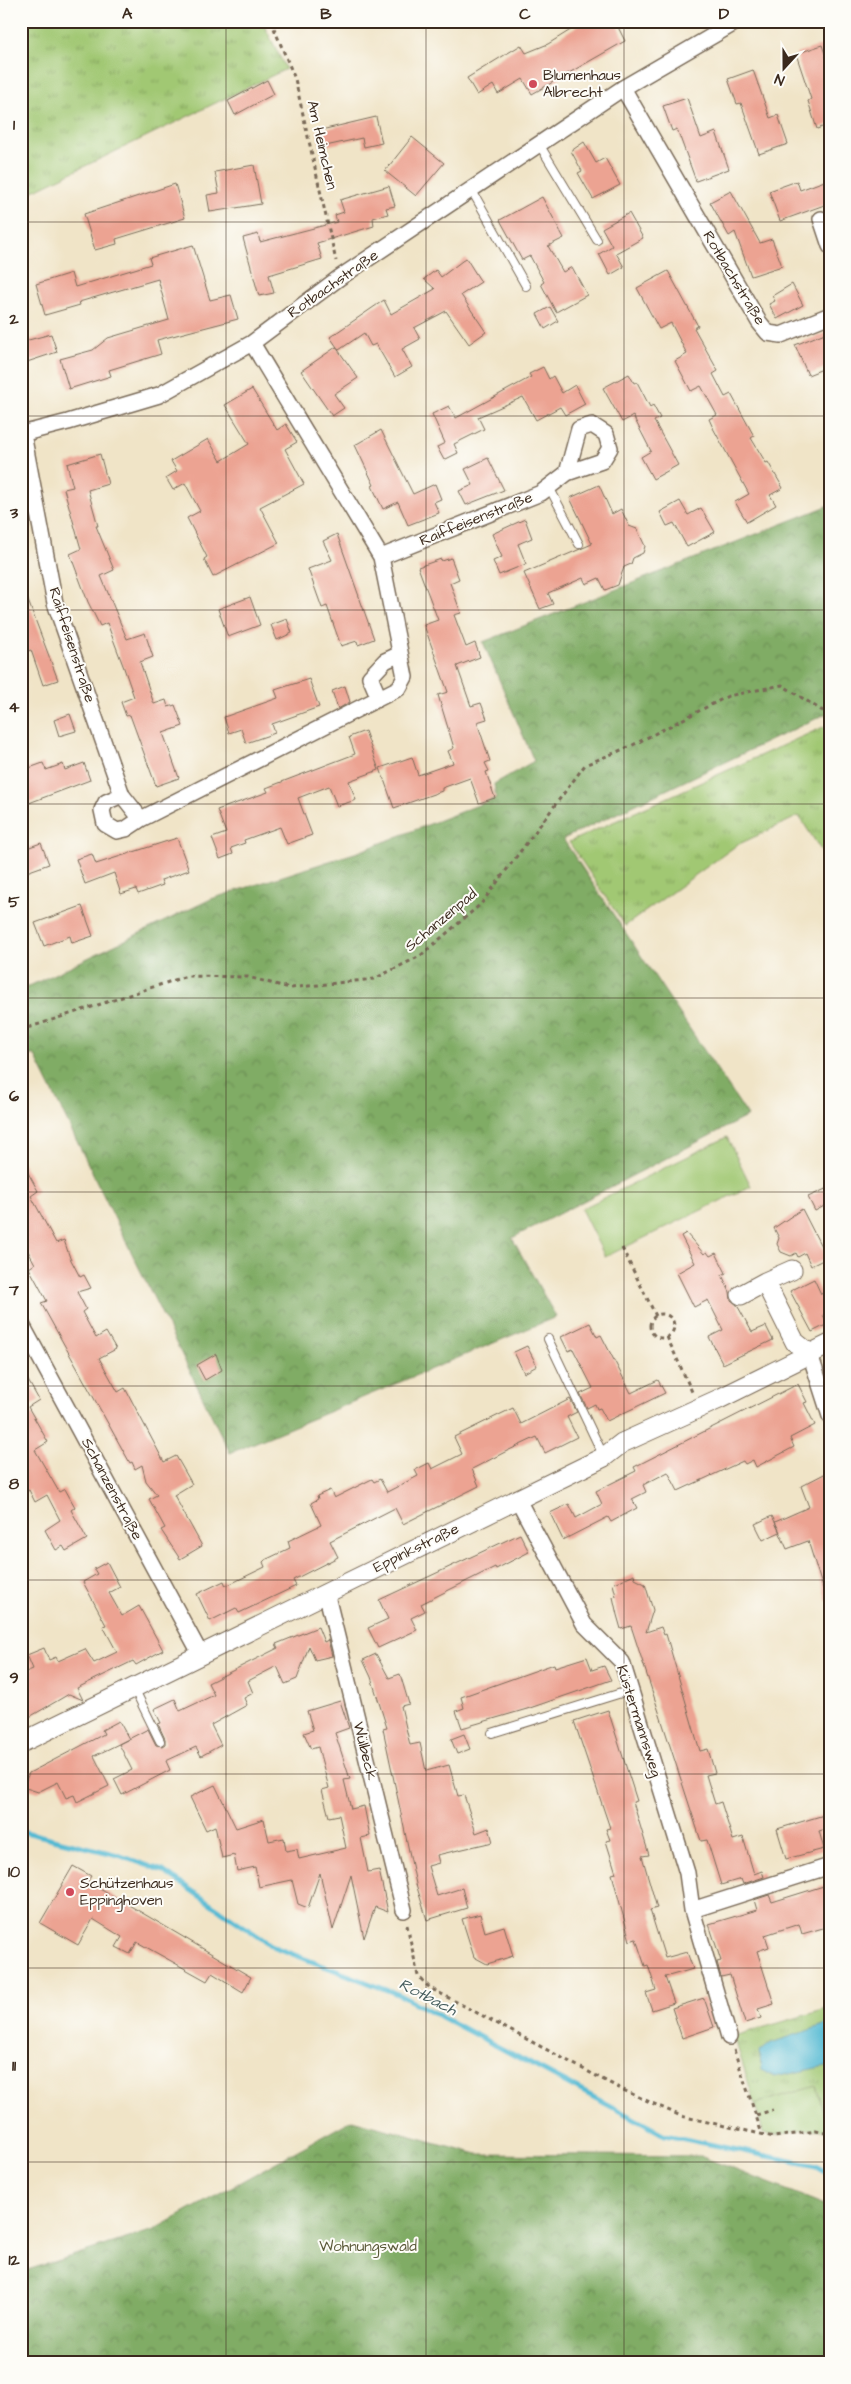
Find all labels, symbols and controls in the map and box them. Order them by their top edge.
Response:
text: A [122,3,133,25]
text: B [320,3,332,25]
text: C [519,3,531,25]
text: D [719,3,730,25]
north arrow [758,42,808,92]
place label: Blumenhaus Albrecht [543,65,622,103]
text: N [772,68,787,90]
marker: Blumenhaus Albrecht [527,78,539,90]
street label: Am Heimchen [302,98,343,192]
text: 1 [13,114,16,136]
street label: Rotbachstraße [698,227,770,329]
street label: Rotbachstraße [283,245,383,323]
text: 2 [8,308,19,330]
street label: Raiffeisenstraße [416,487,536,551]
text: 3 [9,502,19,524]
street label: Raiffeisenstraße [43,585,101,705]
text: 4 [9,696,20,718]
street label: Schanzenpad [400,883,482,956]
text: 5 [8,891,20,913]
text: 6 [9,1085,19,1107]
text: 7 [8,1279,19,1301]
street label: Schanzenstraße [76,1434,148,1544]
text: 8 [9,1473,20,1495]
street label: Eppinkstraße [370,1518,462,1578]
street label: Küstermannsweg [610,1662,667,1780]
text: 9 [9,1667,19,1689]
street label: Wülbeck [348,1720,382,1782]
text: 10 [8,1861,20,1883]
place label: Schützenhaus Eppinghoven [80,1873,174,1912]
marker: Schützenhaus Eppinghoven [64,1886,76,1898]
water label: Rotbach [395,1973,462,2021]
text: 11 [12,2055,17,2077]
park label: Wohnungswald [319,2236,417,2258]
text: 12 [8,2249,20,2271]

